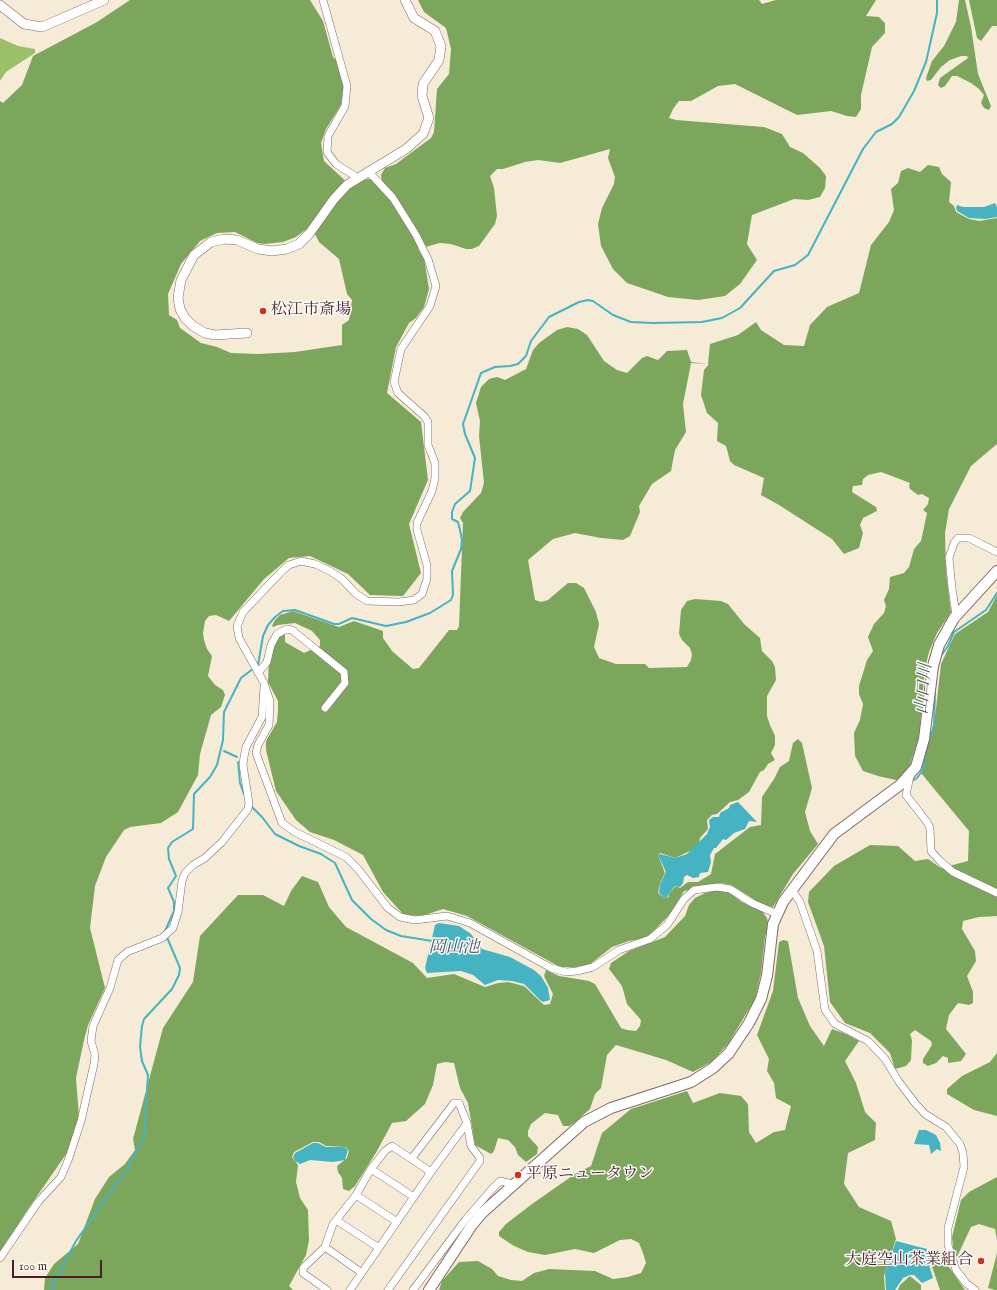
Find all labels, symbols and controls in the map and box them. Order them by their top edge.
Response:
place label: 松江市斎場 [271,301,351,321]
marker: 松江市斎場 [258,306,268,316]
water label: 山口川 [913,663,937,715]
water label: 岡山池 [429,939,479,959]
place label: 平原ニュータウン [526,1165,654,1185]
marker: 平原ニュータウン [513,1170,523,1180]
place label: 大庭空山茶業組合 [845,1251,973,1271]
scale bar [14,1252,104,1278]
marker: 大庭空山茶業組合 [976,1256,986,1266]
text: 100 m [19,1259,47,1274]

